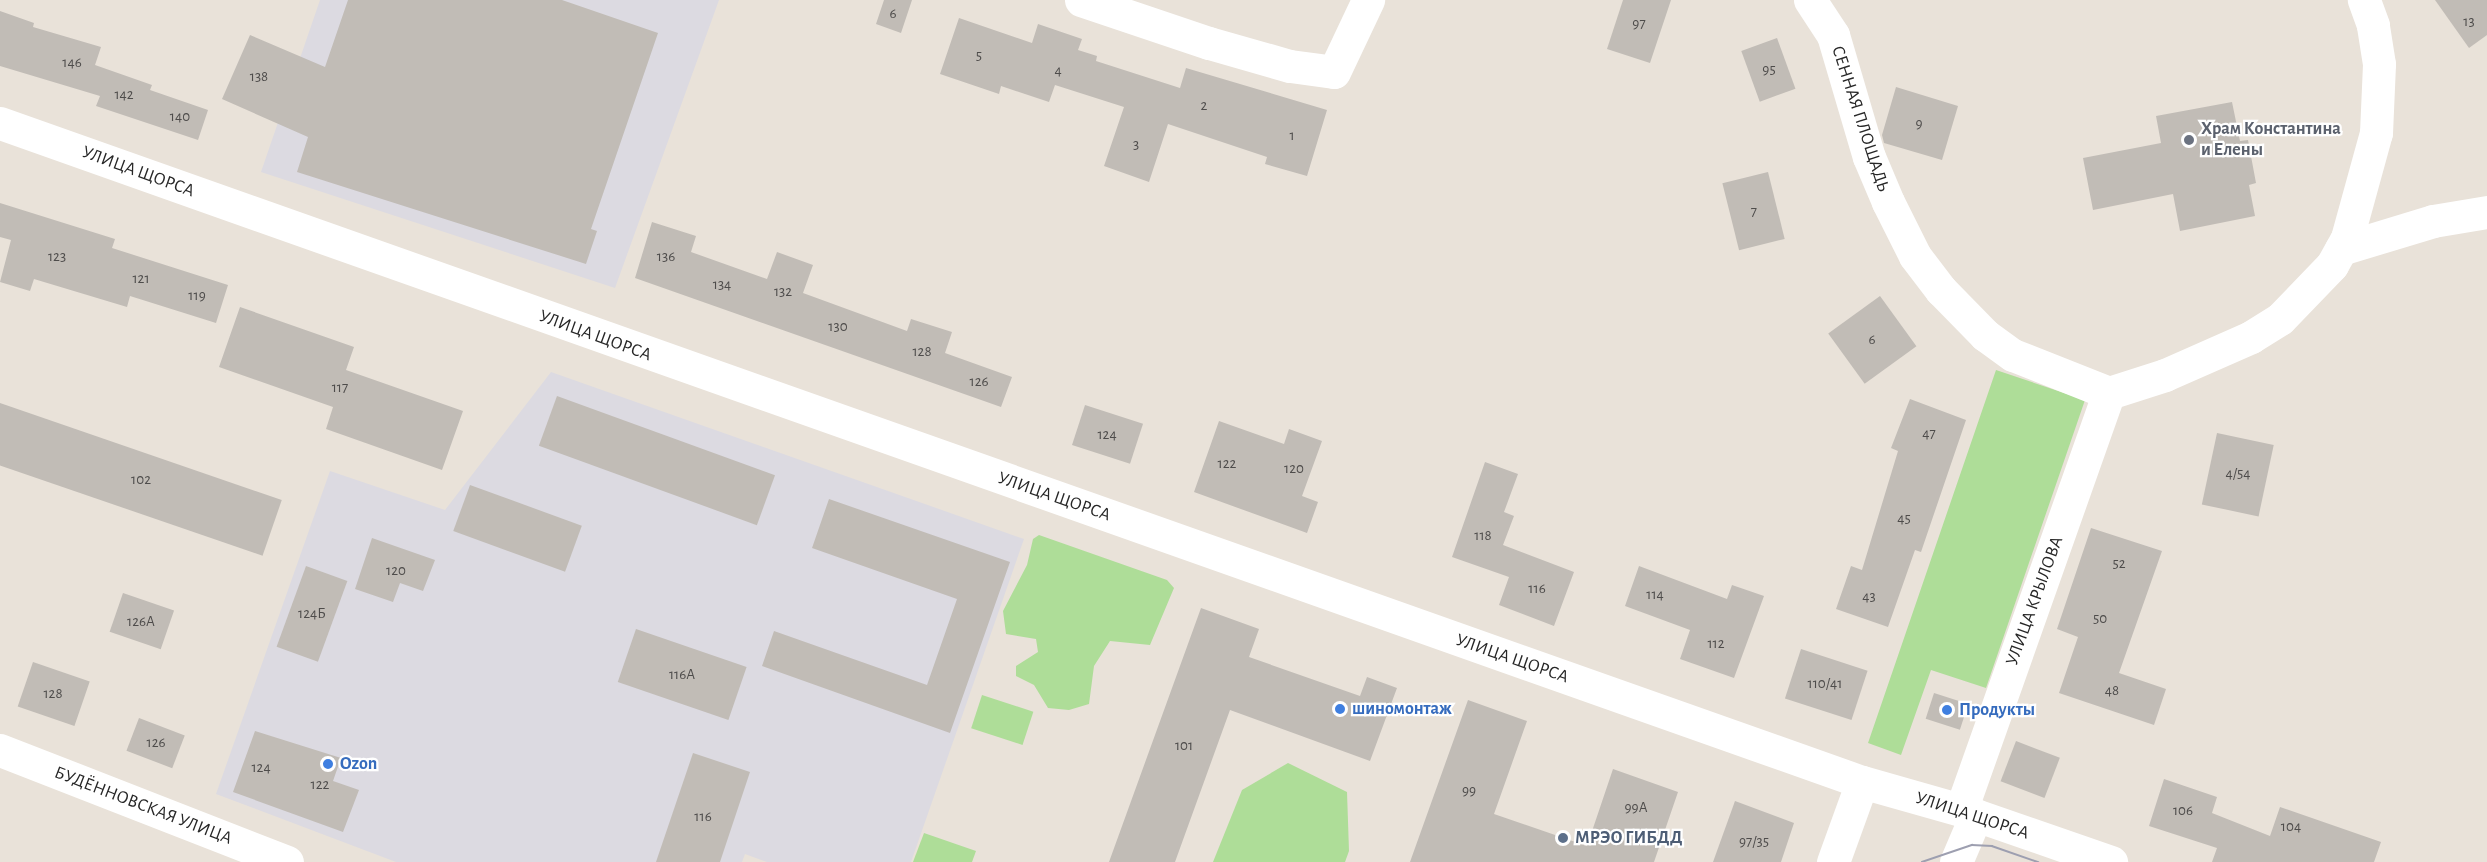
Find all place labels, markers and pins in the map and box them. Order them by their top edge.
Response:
place label: Храм Константина и Елены [2201,119,2341,162]
marker: Храм Константина и Елены [2182,133,2196,147]
place label: шиномонтаж [1352,698,1452,720]
place label: Продукты [1959,699,2035,721]
marker: шиномонтаж [1333,702,1347,716]
marker: Продукты [1940,703,1954,717]
place label: Ozon [340,753,377,775]
marker: Ozon [321,757,335,771]
place label: МРЭО ГИБДД [1575,827,1682,849]
marker: МРЭО ГИБДД [1556,831,1570,845]

